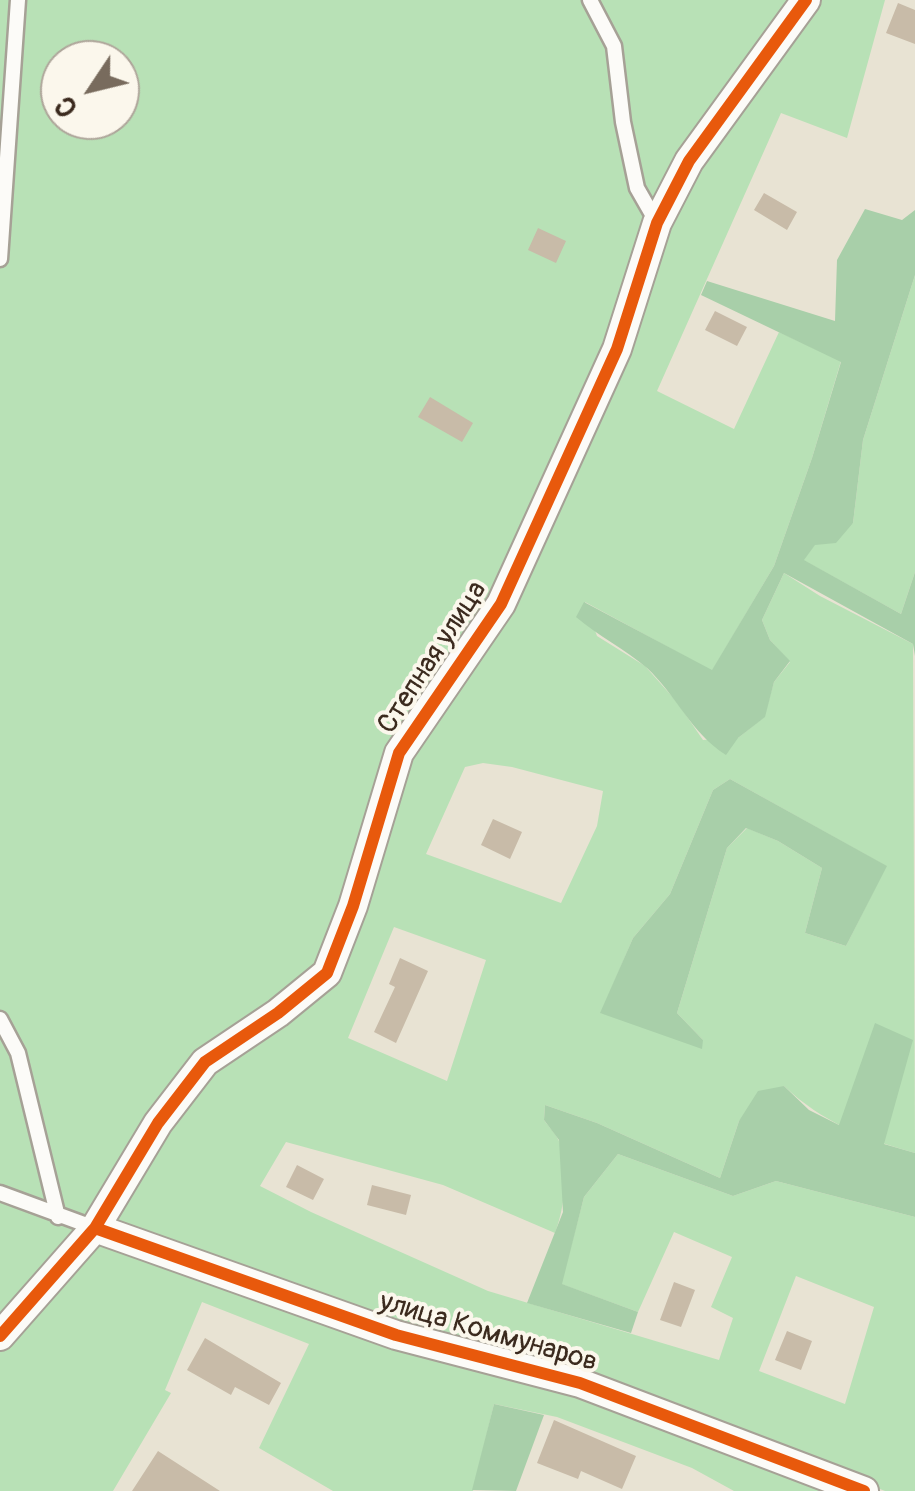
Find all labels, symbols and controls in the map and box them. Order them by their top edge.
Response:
north arrow [40,40,140,140]
text: С [47,89,86,123]
street label: Степная улица [371,575,495,741]
street label: улица Коммунаров [375,1286,601,1380]

